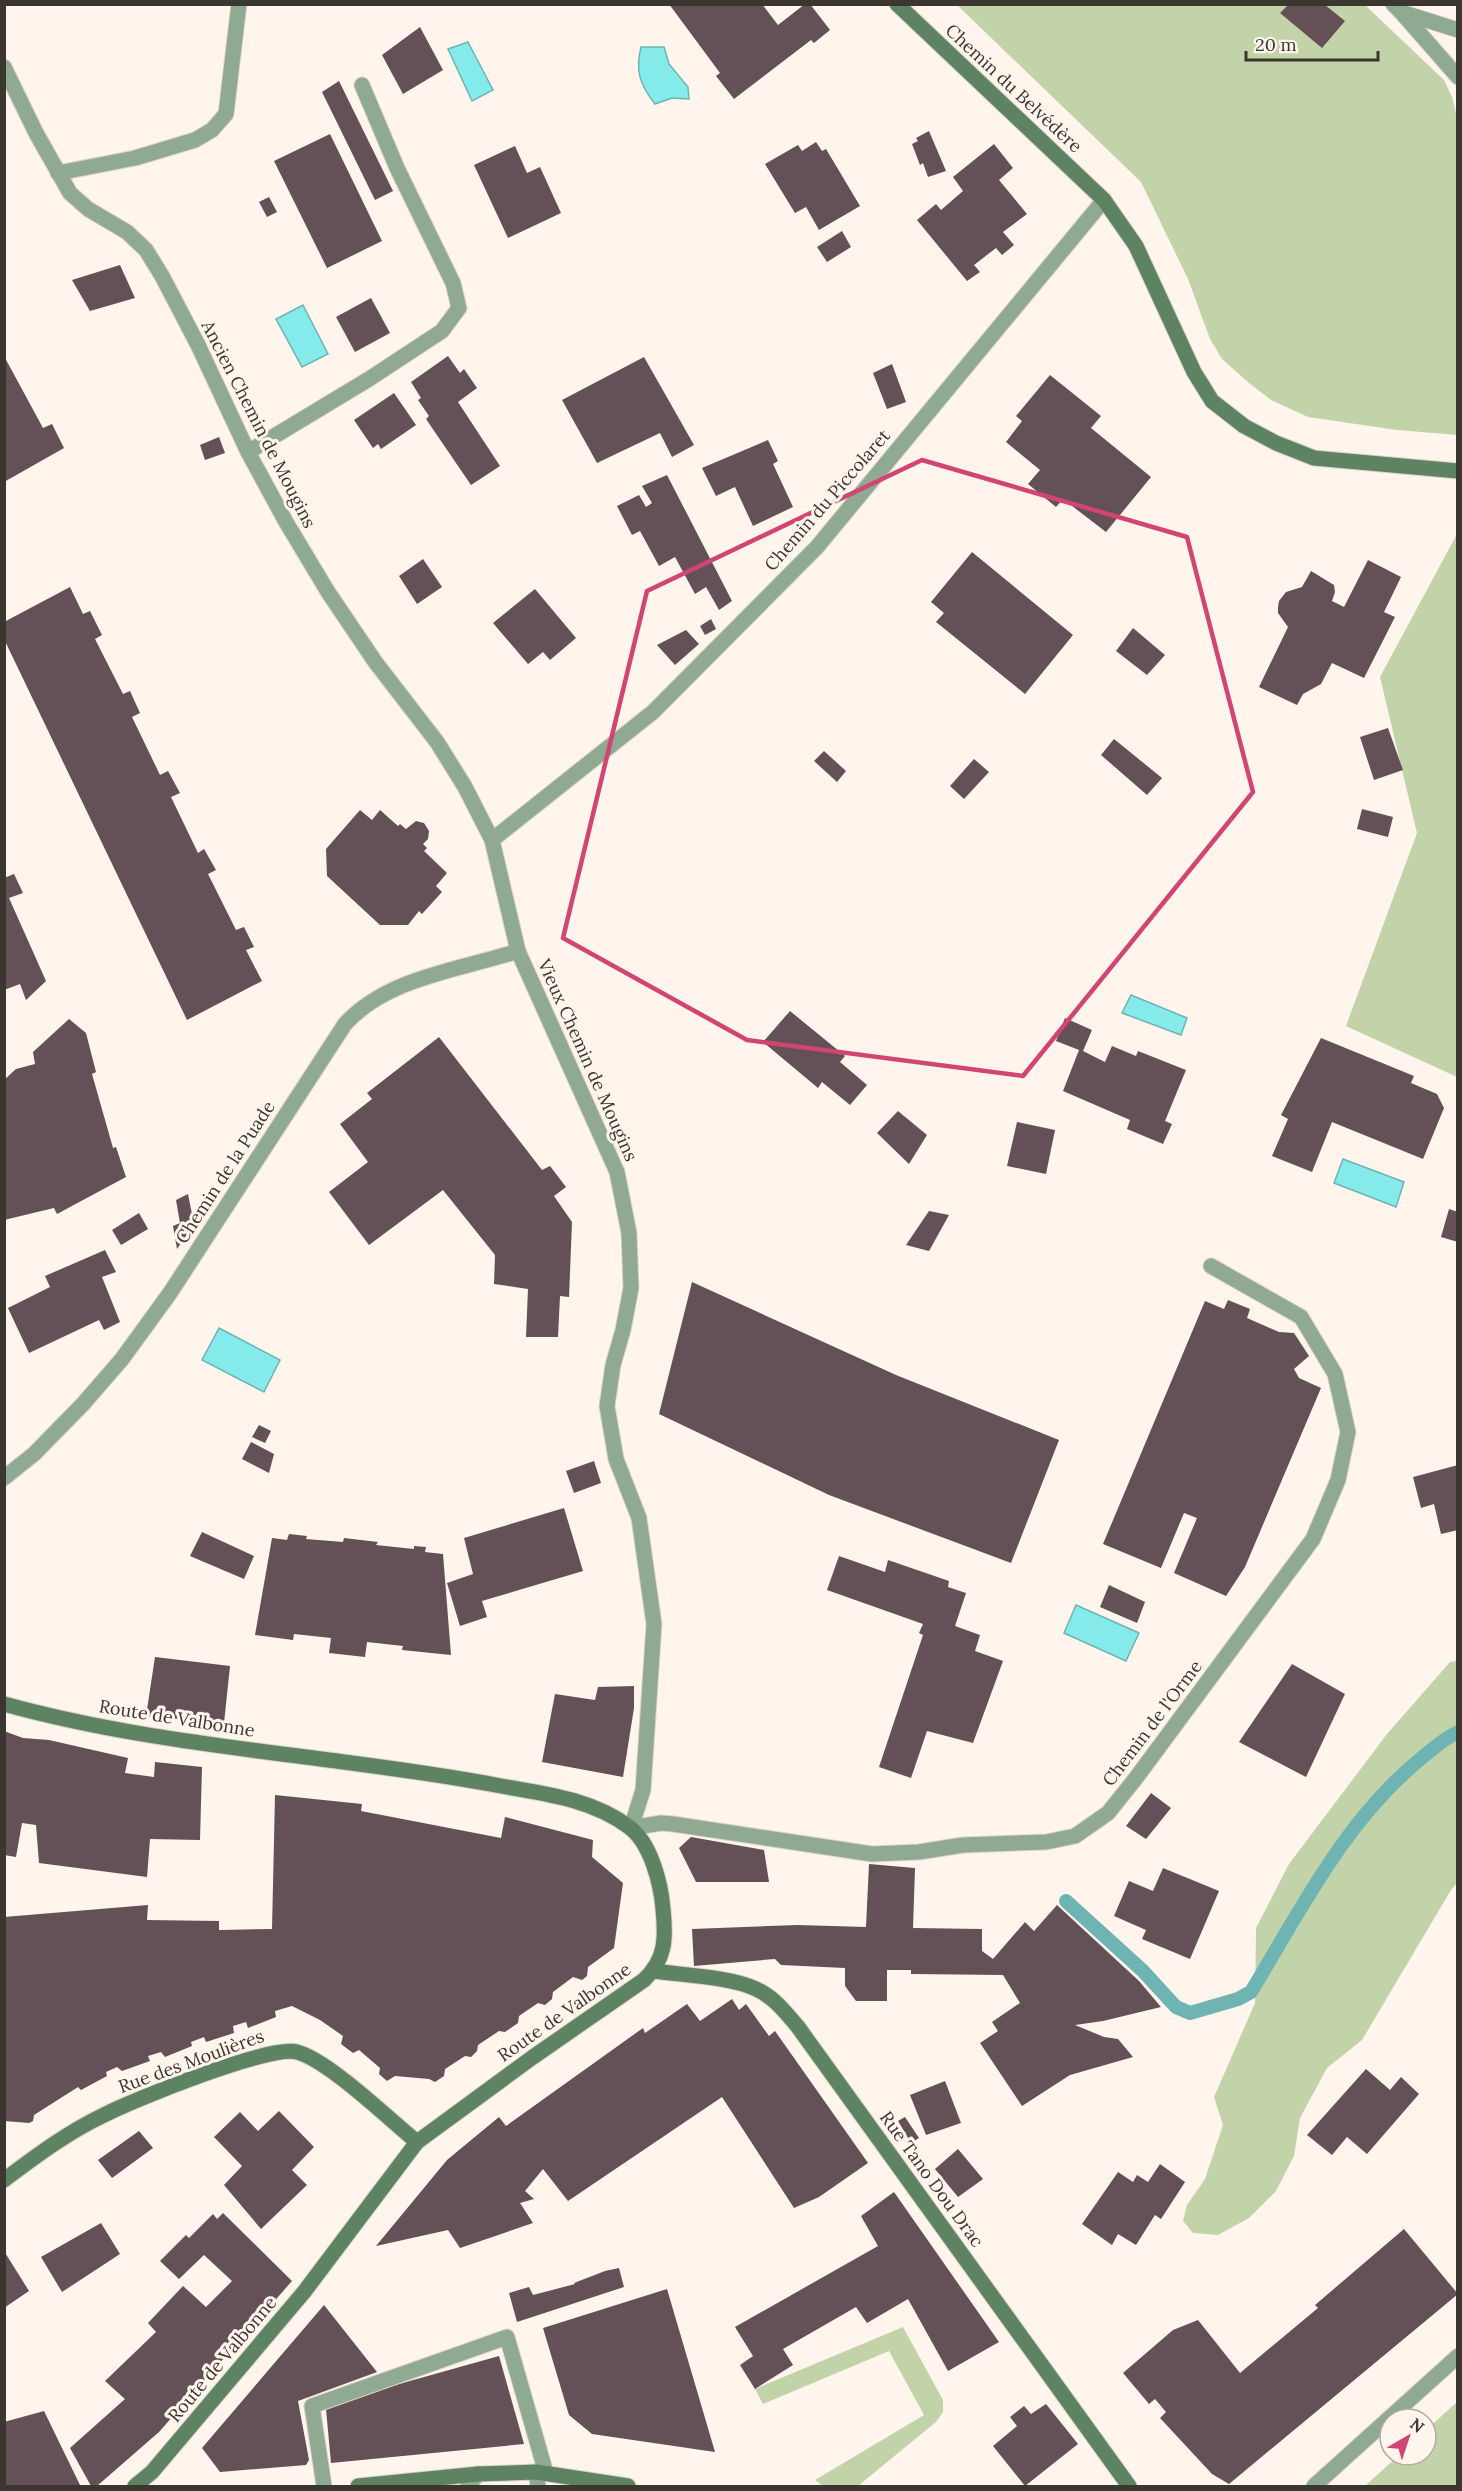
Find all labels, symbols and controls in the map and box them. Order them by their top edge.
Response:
street label: Chemin du Belvédère [941,19,1087,157]
scale bar [1246,24,1378,62]
text: 20 m [1255,33,1297,56]
street label: Ancien Chemin de Mougins [196,316,321,532]
street label: Chemin du Piccolaret [759,424,895,576]
street label: Vieux Chemin de Mougins [533,954,643,1165]
street label: Chemin de la Puade [170,1096,280,1248]
street label: Chemin de l'Orme [1097,1655,1207,1791]
street label: Route de Valbonne [98,1694,257,1742]
street label: Route de Valbonne [493,1957,635,2067]
street label: Rue des Moulières [115,2024,267,2098]
street label: Rue Tano Dou Drac [875,2107,989,2251]
street label: Route de Valbonne [163,2291,282,2427]
north arrow [1378,2407,1438,2467]
text: N [1406,2414,1429,2437]

